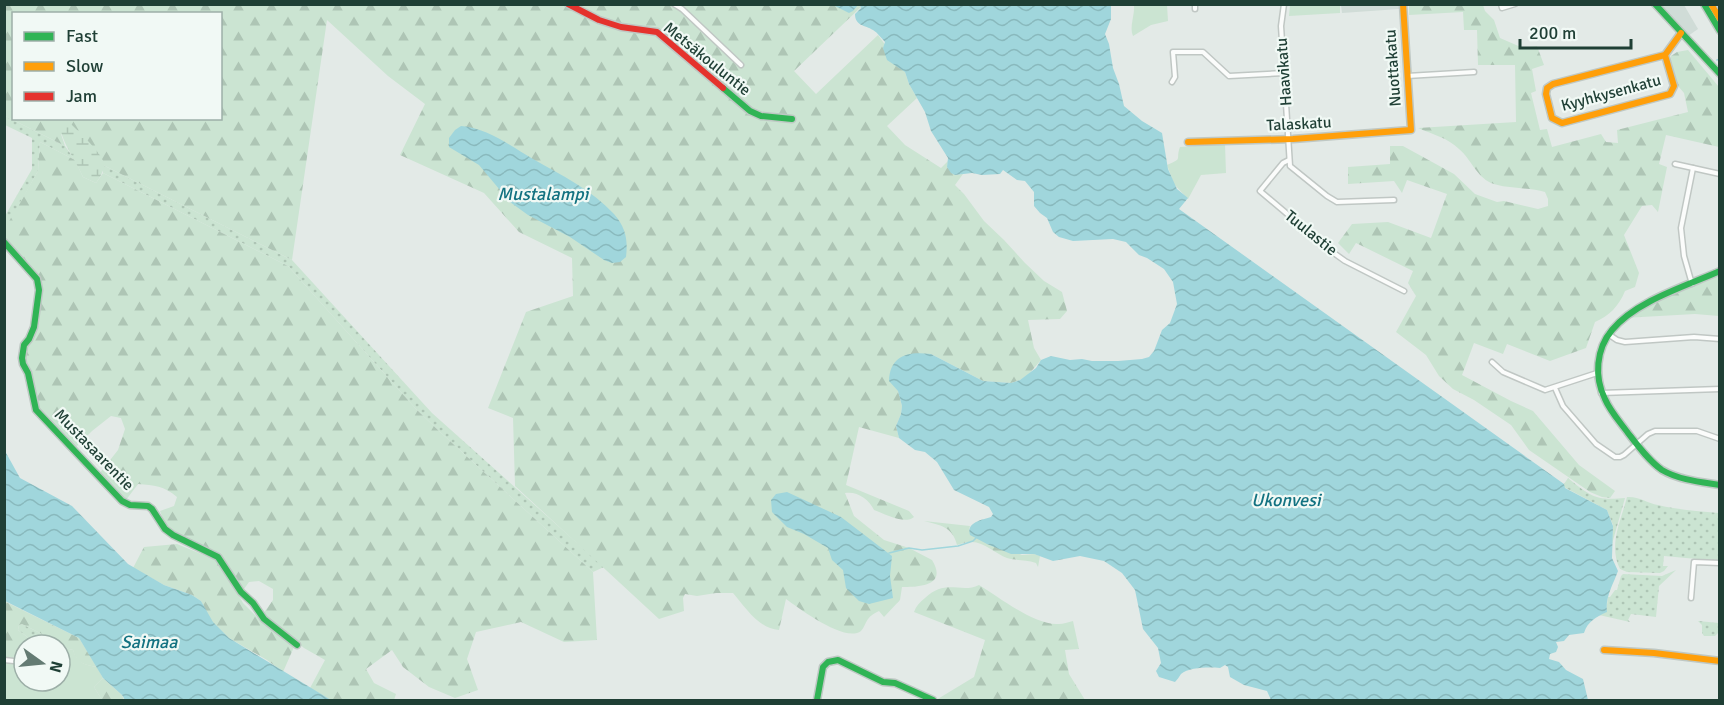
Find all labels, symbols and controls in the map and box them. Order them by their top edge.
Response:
legend [12,12,222,120]
scale bar [1520,12,1631,50]
street label: Metsäkouluntie [659,18,755,100]
text: 200 m [1529,22,1576,44]
text: Fast [66,25,98,47]
street label: Nuottakatu [1380,29,1406,107]
street label: Haavikatu [1272,37,1296,107]
text: Slow [66,55,103,77]
street label: Kyyhkysenkatu [1559,70,1663,116]
text: Jam [66,85,97,107]
street label: Talaskatu [1266,112,1332,136]
water label: Mustalampi [498,183,591,205]
street label: Tuulastie [1281,206,1341,260]
street label: Mustasaarentie [50,405,138,495]
water label: Ukonvesi [1251,489,1323,511]
water label: Saimaa [121,631,178,653]
north arrow [12,633,72,693]
text: N [44,659,67,675]

